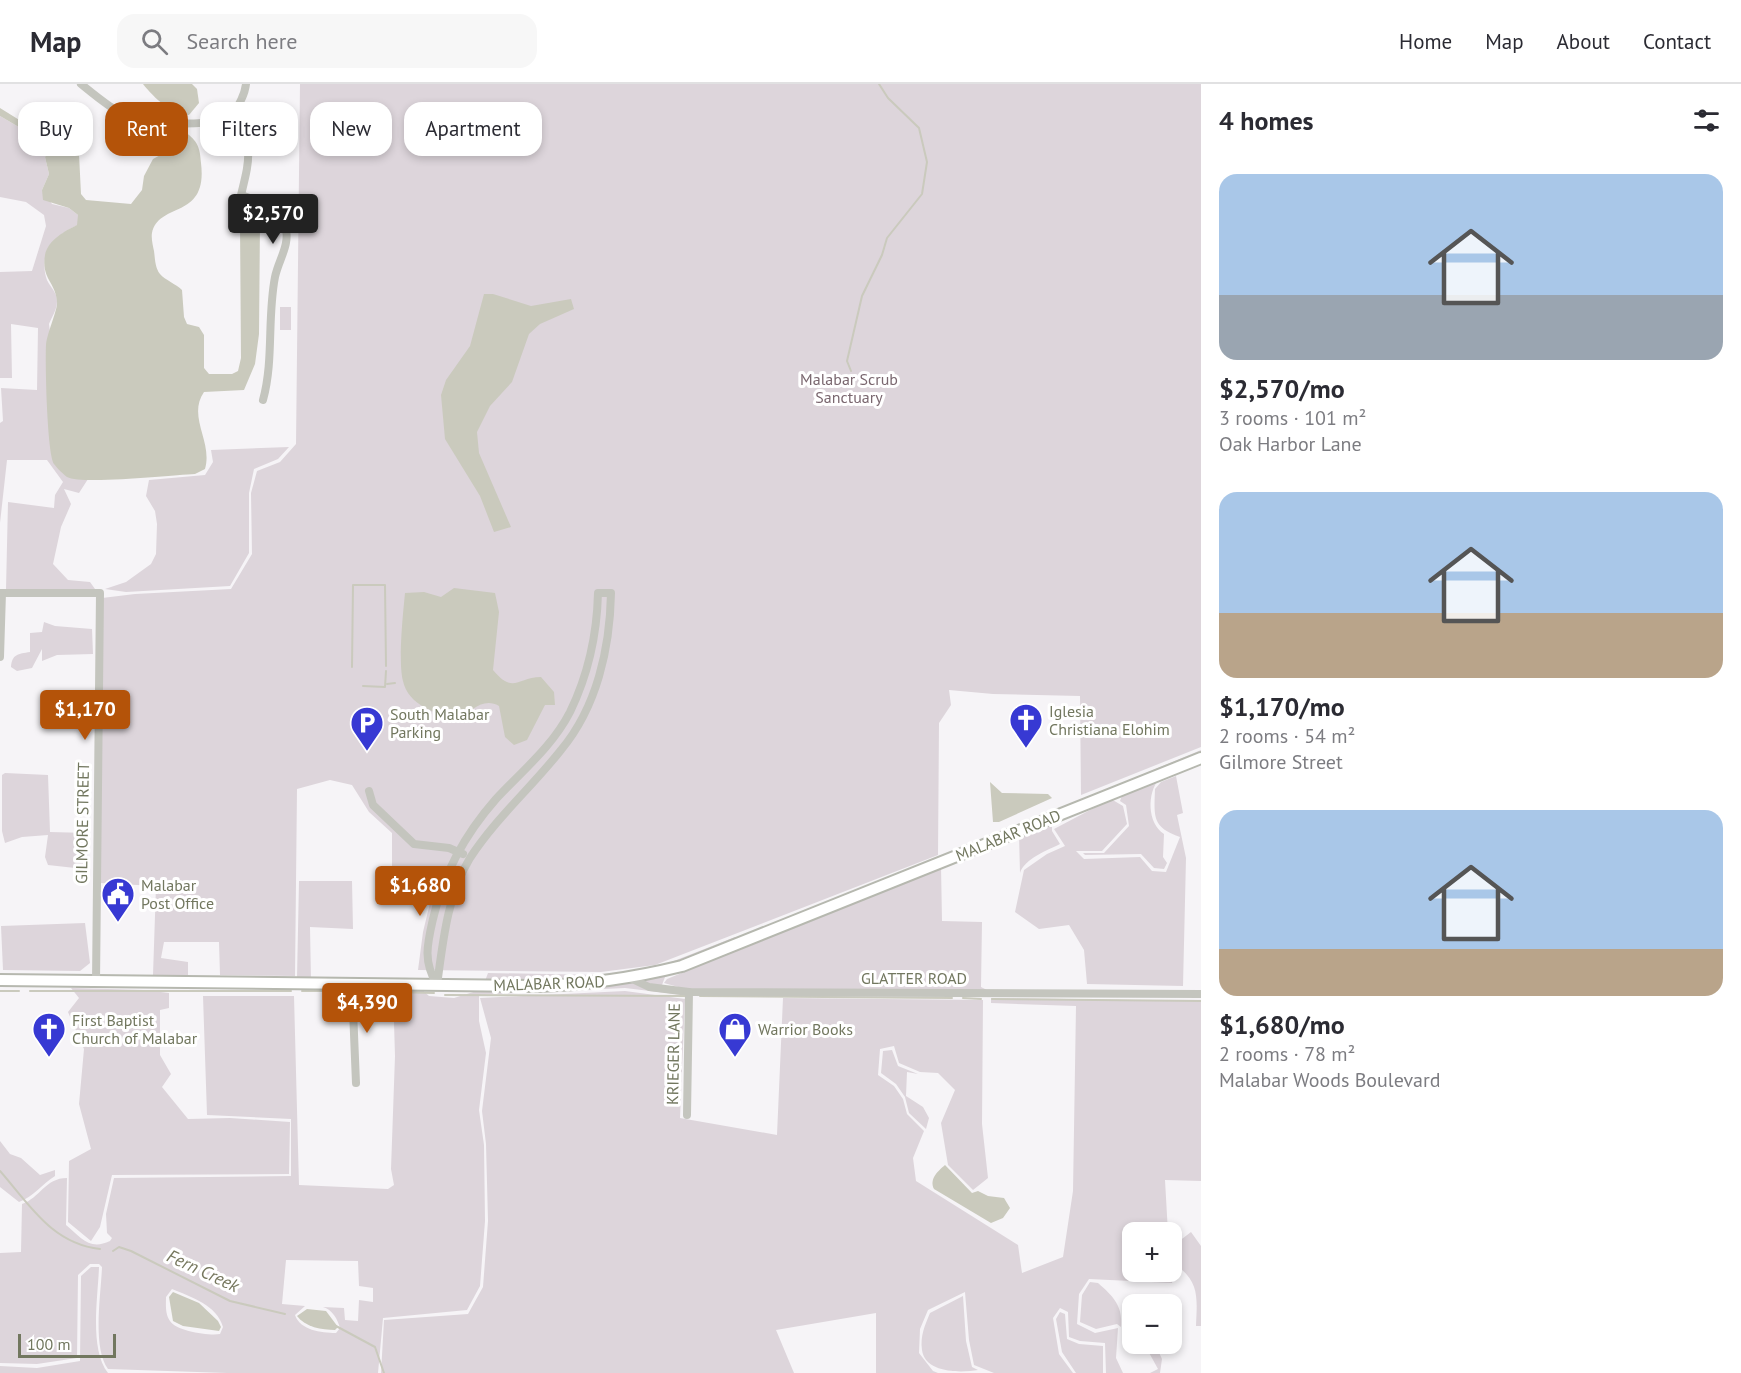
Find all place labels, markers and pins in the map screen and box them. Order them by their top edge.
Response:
pin: $2,570 [224,194,322,245]
pin: $1,170 [36,690,134,741]
place label: Iglesia Christiana Elohim [1049,701,1170,739]
church icon: Iglesia Christiana Elohim [1008,702,1044,749]
place label: South Malabar Parking [390,704,490,742]
parking icon: South Malabar Parking [349,705,385,752]
pin: $1,680 [371,866,469,917]
place label: Malabar Post Office [141,875,214,913]
public building icon: Malabar Post Office [100,876,136,923]
pin: $4,390 [318,983,416,1034]
place label: First Baptist Church of Malabar [72,1010,198,1048]
church icon: First Baptist Church of Malabar [31,1011,67,1058]
shop icon: Warrior Books [717,1011,753,1058]
place label: Warrior Books [758,1019,853,1039]

